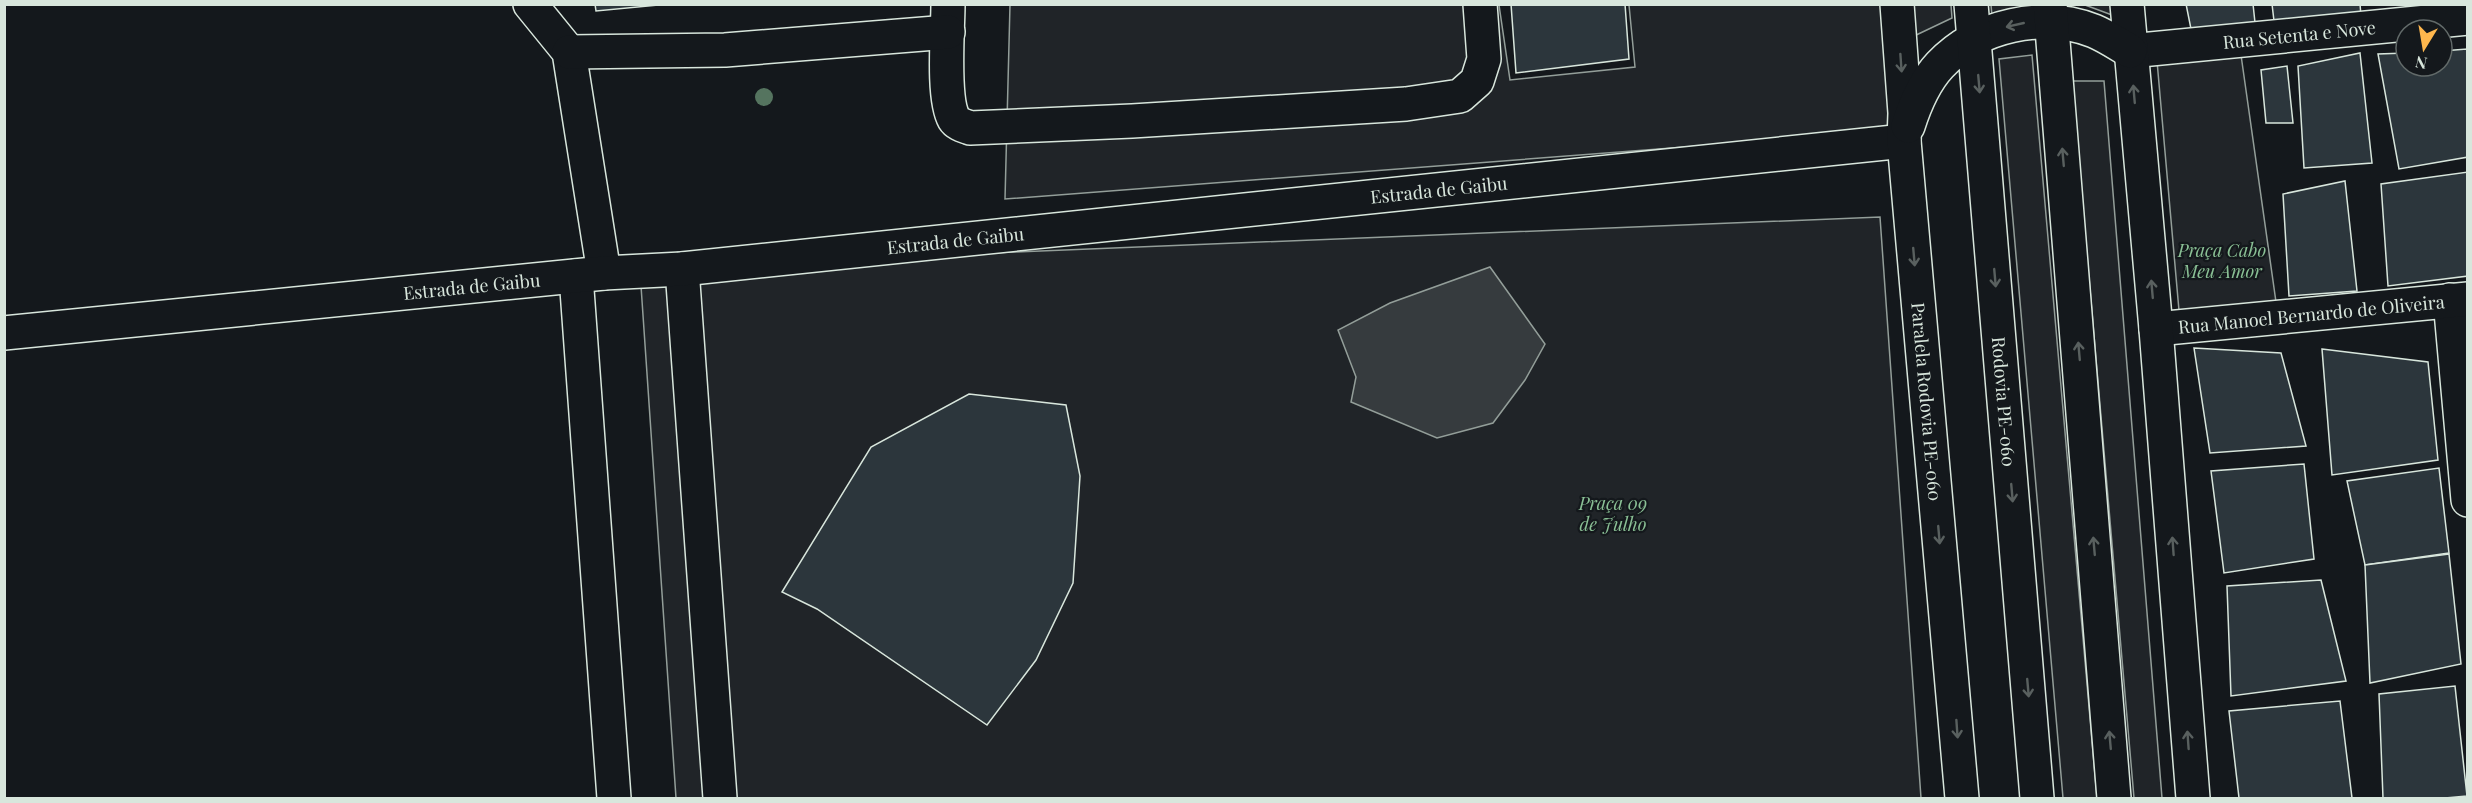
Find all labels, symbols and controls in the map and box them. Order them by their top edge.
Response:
street label: Rua Setenta e Nove [2222,15,2377,54]
north arrow [2394,18,2454,78]
one-way arrow [2006,19,2025,31]
one-way arrow [1896,52,1907,72]
text: N [2413,52,2429,75]
one-way arrow [1973,73,1984,93]
one-way arrow [2128,85,2139,105]
one-way arrow [2057,148,2068,168]
street label: Estrada de Gaibu [1369,171,1509,209]
street label: Estrada de Gaibu [886,221,1026,259]
park label: Praça Cabo Meu Amor [2177,238,2266,283]
one-way arrow [1909,247,1920,267]
street label: Estrada de Gaibu [402,267,542,305]
one-way arrow [1989,268,2000,287]
one-way arrow [2146,279,2157,299]
street label: Rua Manoel Bernardo de Oliveira [2177,289,2446,339]
street label: Paralela Rodovia PE-060 [1906,301,1948,502]
street label: Rodovia PE-060 [1987,336,2021,468]
one-way arrow [2073,342,2084,362]
one-way arrow [2007,483,2018,503]
park label: Praça 09 de Julho [1578,491,1647,536]
one-way arrow [1934,525,1945,544]
one-way arrow [2088,536,2099,556]
one-way arrow [2167,536,2178,556]
one-way arrow [2023,677,2034,697]
one-way arrow [1951,719,1962,739]
one-way arrow [2104,731,2115,751]
one-way arrow [2182,731,2193,751]

